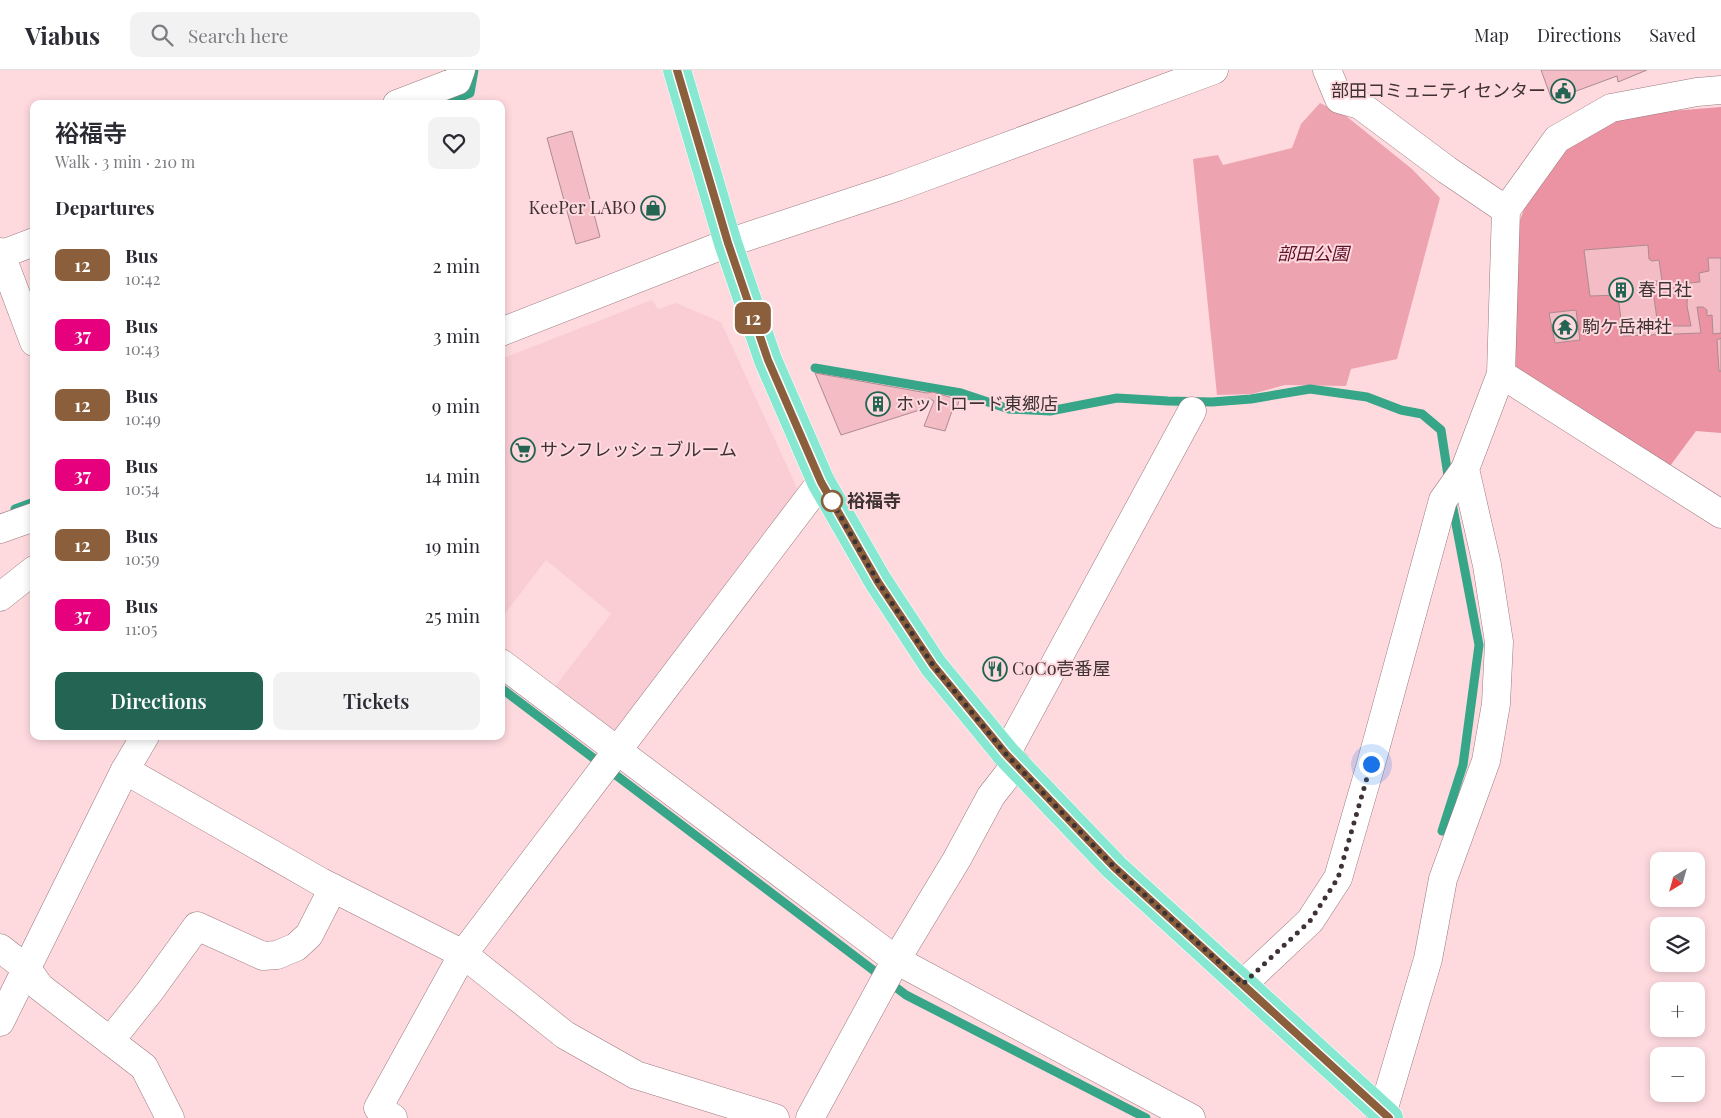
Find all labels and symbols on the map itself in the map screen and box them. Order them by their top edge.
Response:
place label: 部田コミュニティセンター [1331,78,1546,102]
public building icon: 部田コミュニティセンター [1550,78,1576,104]
place label: KeePer LABO [528,195,636,219]
shop icon: KeePer LABO [640,195,666,221]
park label: 部田公園 [1277,241,1352,265]
building icon: 春日社 [1608,277,1634,303]
place label: 春日社 [1638,277,1692,301]
line badge: 12 [730,302,776,334]
temple icon: 駒ケ岳神社 [1552,314,1578,340]
place label: 駒ケ岳神社 [1582,314,1672,338]
building icon: ホットロード東郷店 [865,391,891,417]
place label: ホットロード東郷店 [896,391,1058,415]
supermarket icon: サンフレッシュブルーム [510,437,536,463]
place label: サンフレッシュブルーム [540,437,737,461]
place label: 裕福寺 [847,488,901,512]
marker: 裕福寺 [821,490,843,512]
restaurant icon: CoCo壱番屋 [982,656,1008,682]
place label: CoCo壱番屋 [1012,656,1111,680]
your location [1359,752,1384,777]
north arrow [1650,852,1705,908]

